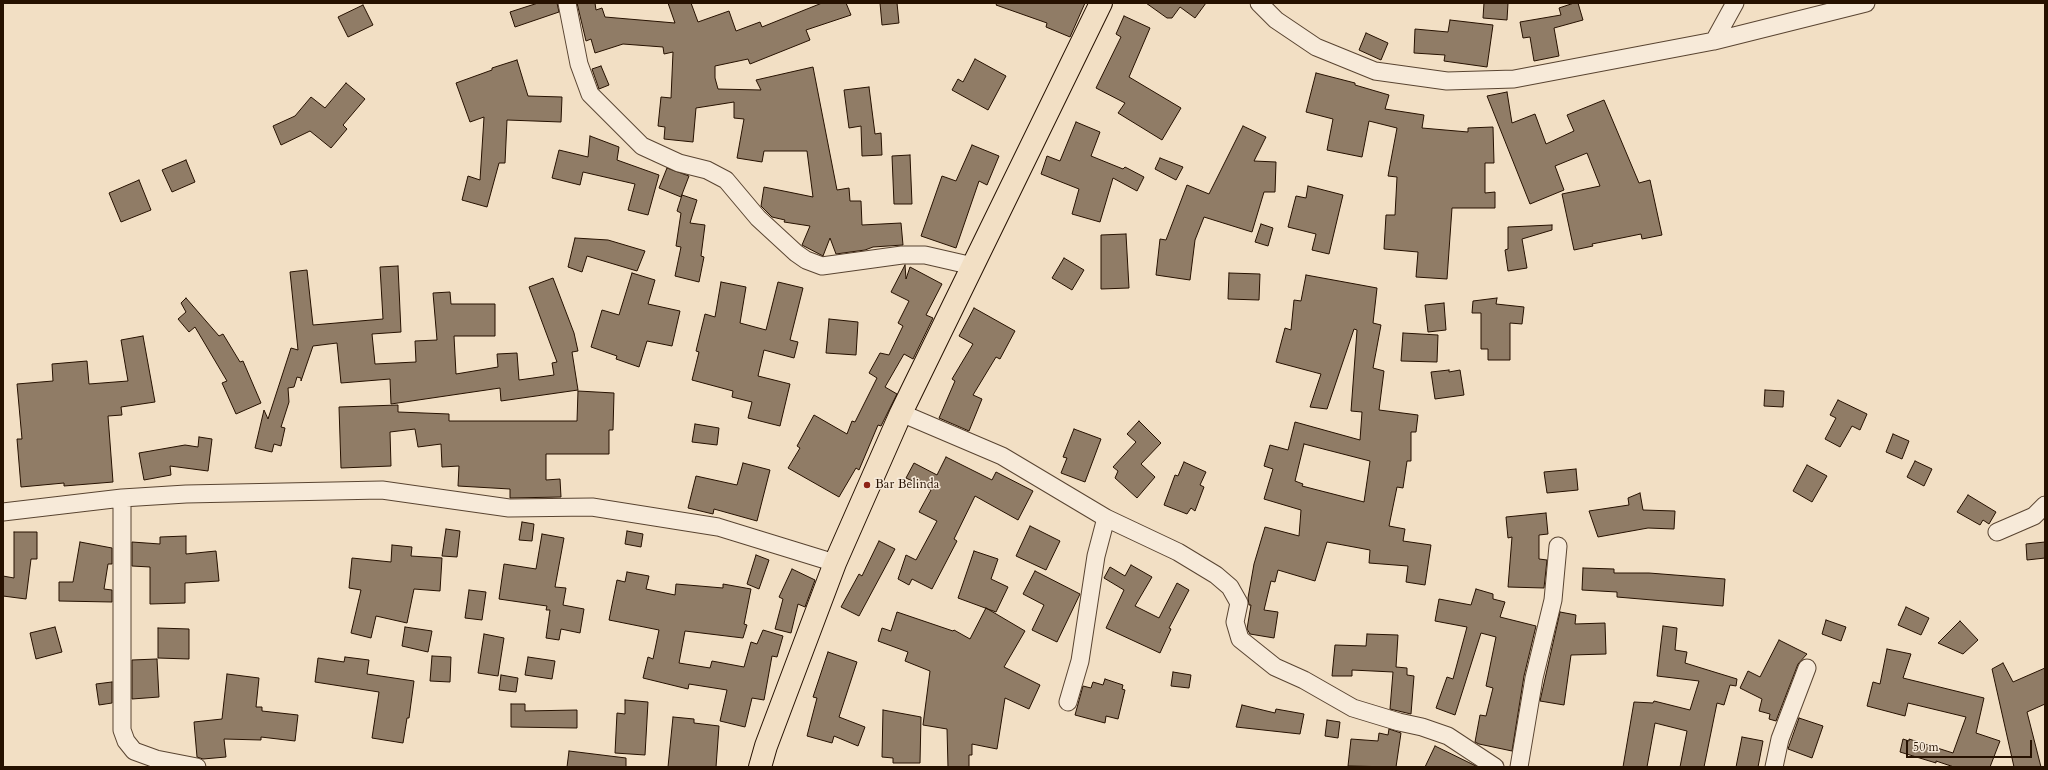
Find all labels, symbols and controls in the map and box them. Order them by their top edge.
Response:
place label: Bar Belinda [875,477,939,493]
marker: Bar Belinda [862,480,872,490]
scale bar [1908,732,2034,758]
text: 50 m [1913,739,1939,755]

